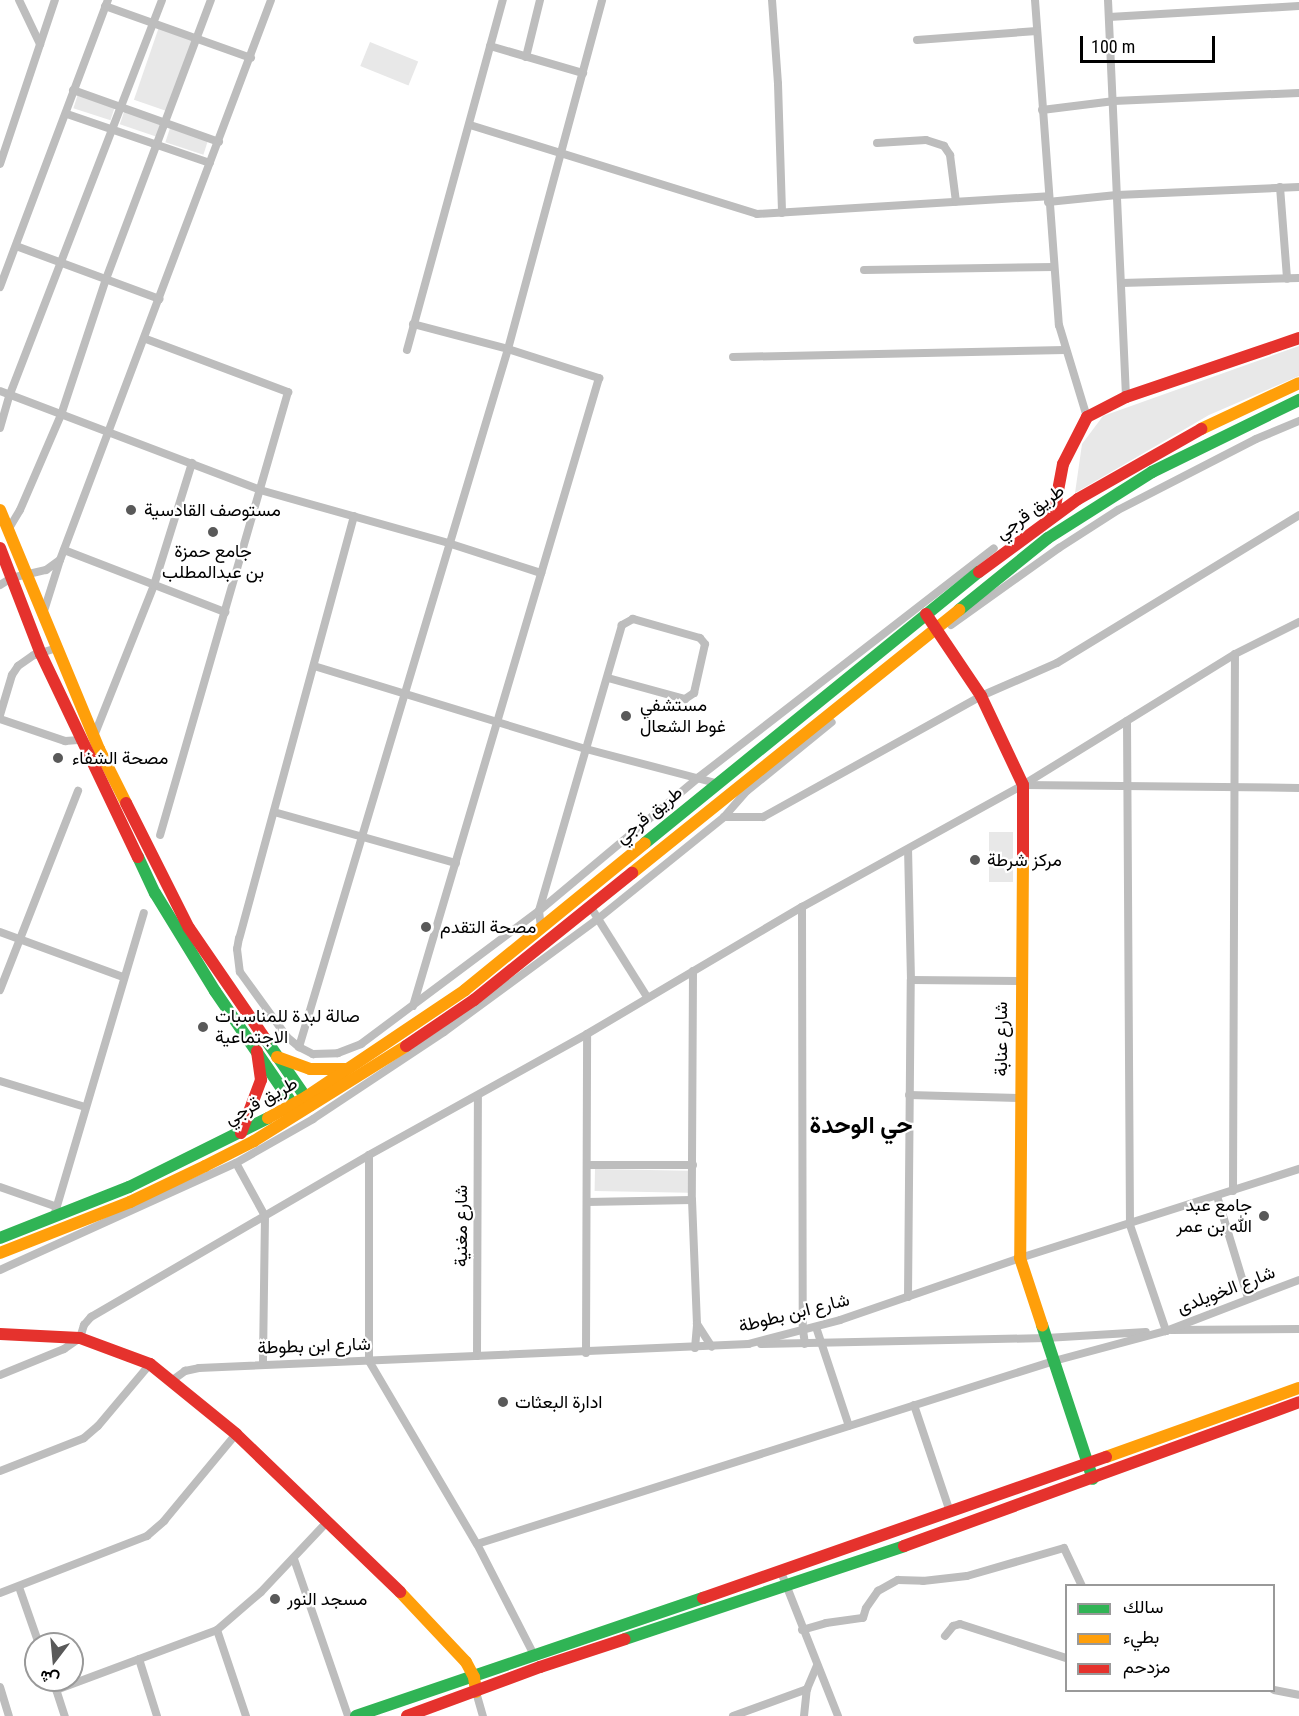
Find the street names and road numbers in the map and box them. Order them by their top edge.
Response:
street label: طريق قرجي [991,480,1069,544]
street label: طريق قرجي [611,781,687,849]
street label: شارع عنابة [990,1001,1012,1077]
street label: طريق قرجي [221,1072,301,1130]
street label: شارع مغنية [450,1185,472,1267]
street label: شارع الخويلدى [1174,1261,1278,1319]
street label: شارع ابن بطوطة [736,1289,852,1337]
street label: شارع ابن بطوطة [257,1333,371,1359]

